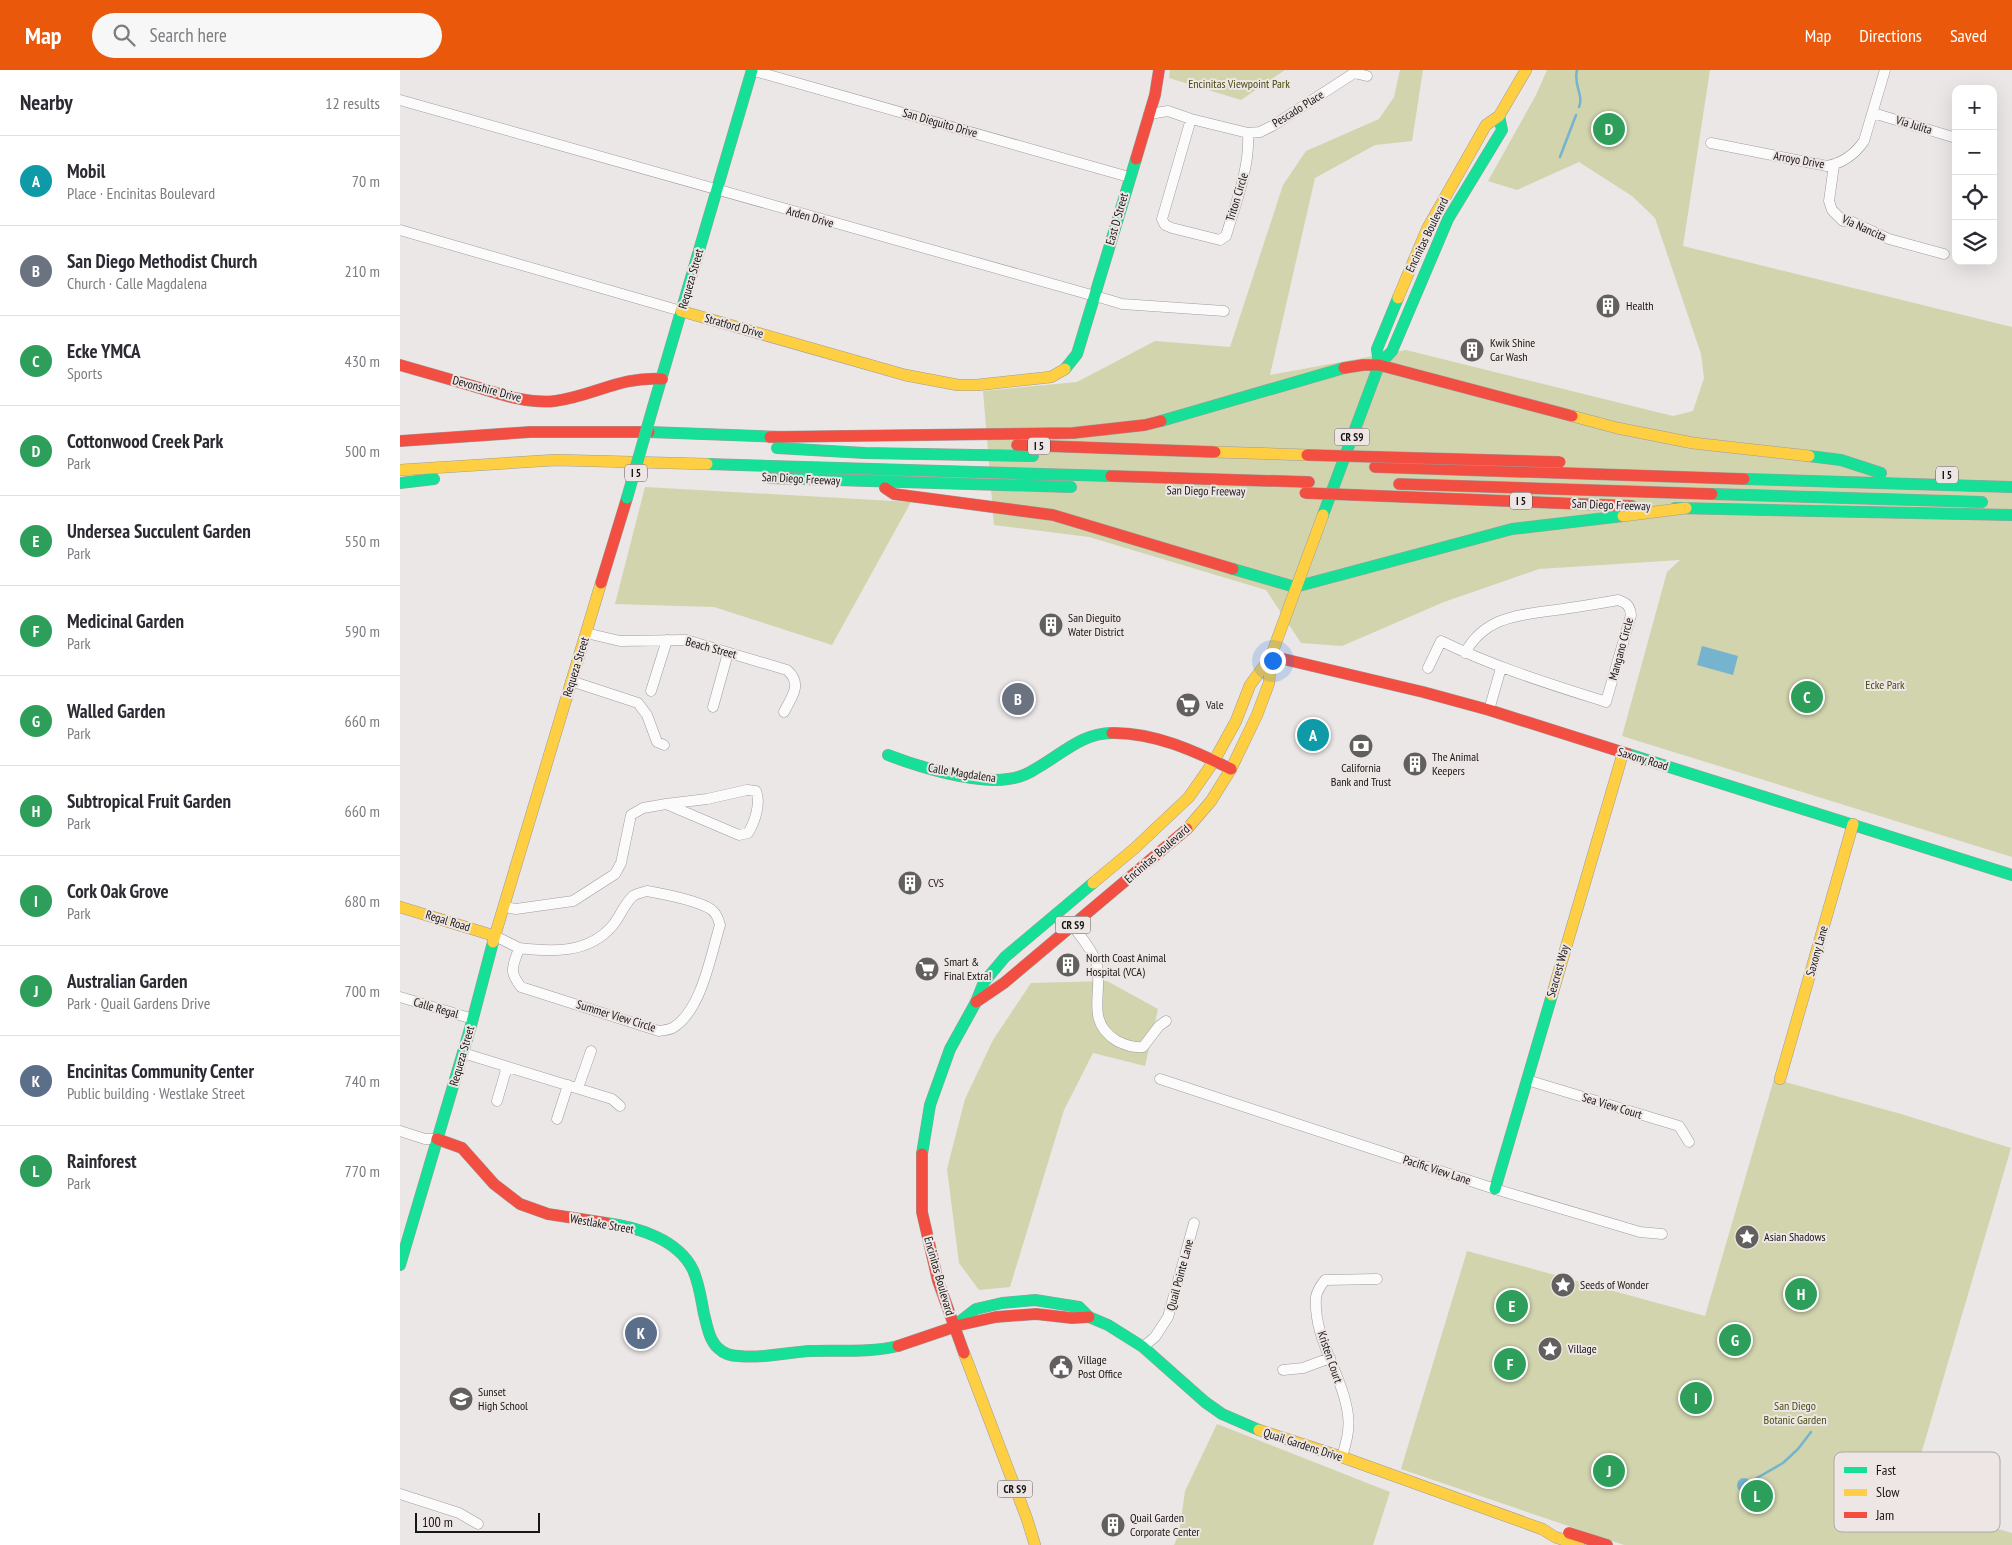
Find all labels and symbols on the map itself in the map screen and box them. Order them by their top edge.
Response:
park label: Encinitas Viewpoint Park [1188,76,1290,91]
street label: Pescado Place [1269,87,1326,130]
street label: San Dieguito Drive [901,105,979,140]
pin: D [1593,110,1625,148]
street label: Via Julita [1893,112,1934,137]
street label: Arroyo Drive [1772,148,1826,171]
street label: Triton Circle [1222,171,1251,223]
street label: East D Street [1102,190,1131,247]
street label: Encinitas Boulevard [1402,195,1451,275]
street label: Arden Drive [785,203,836,230]
street label: Via Nancita [1839,211,1889,244]
street label: Requeza Street [675,246,706,311]
building icon: Health [1595,293,1621,319]
place label: Health [1626,298,1654,313]
street label: Stratford Drive [703,310,765,341]
place label: Kwik Shine Car Wash [1490,335,1535,364]
building icon: Kwik Shine Car Wash [1459,337,1485,363]
street label: Devonshire Drive [451,372,523,405]
road number: CR S9 [1334,428,1370,446]
road number: I 5 [1028,438,1050,454]
road number: I 5 [625,464,647,482]
road number: I 5 [1936,466,1958,484]
street label: San Diego Freeway [761,469,841,488]
street label: San Diego Freeway [1166,482,1246,499]
road number: I 5 [1510,492,1532,510]
street label: San Diego Freeway [1571,496,1651,513]
place label: San Dieguito Water District [1068,610,1125,639]
building icon: San Dieguito Water District [1038,612,1064,638]
street label: Mangano Circle [1605,616,1636,682]
street label: Beach Street [684,633,739,662]
street label: Requeza Street [559,634,592,699]
your location [1260,648,1286,674]
park label: Ecke Park [1865,677,1905,692]
pin: C [1791,678,1823,716]
pin: B [1002,680,1034,718]
supermarket icon: Vale [1175,692,1201,718]
place label: Vale [1205,697,1224,712]
pin: A [1297,716,1329,754]
bank icon: California Bank and Trust [1348,733,1374,759]
street label: Saxony Road [1616,744,1670,773]
place label: The Animal Keepers [1432,749,1479,778]
building icon: The Animal Keepers [1402,751,1428,777]
street label: Calle Magdalena [927,760,997,785]
place label: California Bank and Trust [1331,760,1392,789]
street label: Encinitas Boulevard [1121,821,1192,886]
building icon: CVS [897,870,923,896]
place label: CVS [928,875,944,890]
street label: Regal Road [424,907,472,934]
road number: CR S9 [1056,916,1090,934]
street label: Saxony Lane [1802,924,1831,978]
street label: Seacrest Way [1543,942,1572,999]
place label: North Coast Animal Hospital (VCA) [1086,950,1166,979]
building icon: North Coast Animal Hospital (VCA) [1055,952,1081,978]
place label: Smart & Final Extra! [944,954,991,983]
supermarket icon: Smart & Final Extra! [914,956,940,982]
street label: Calle Regal [412,994,461,1021]
street label: Summer View Circle [575,996,658,1035]
street label: Requeza Street [446,1023,477,1088]
street label: Sea View Court [1580,1089,1645,1122]
street label: Pacific View Lane [1401,1151,1473,1188]
street label: Westlake Street [569,1211,636,1237]
place icon: Asian Shadows [1734,1224,1760,1250]
place label: Asian Shadows [1764,1229,1826,1244]
street label: Encinitas Boulevard [921,1235,958,1317]
street label: Quail Pointe Lane [1163,1238,1196,1312]
place icon: Seeds of Wonder [1550,1272,1576,1298]
pin: H [1785,1275,1817,1313]
place label: Seeds of Wonder [1580,1277,1649,1292]
pin: E [1496,1287,1528,1325]
pin: K [625,1314,657,1352]
pin: G [1719,1321,1751,1359]
street label: Kristen Court [1315,1329,1347,1385]
place icon: Village [1537,1336,1563,1362]
place label: Village [1567,1341,1597,1356]
pin: F [1494,1345,1526,1383]
place label: Village Post Office [1077,1352,1122,1381]
public building icon: Village Post Office [1048,1354,1074,1380]
pin: I [1680,1379,1712,1417]
place label: Sunset High School [478,1384,528,1413]
school or university icon: Sunset High School [448,1386,474,1412]
park label: San Diego Botanic Garden [1764,1398,1826,1427]
street label: Quail Gardens Drive [1262,1425,1345,1464]
pin: J [1593,1452,1625,1490]
legend [1834,1452,2000,1532]
text: Fast [1876,1461,1896,1479]
pin: L [1741,1477,1773,1515]
road number: CR S9 [998,1480,1032,1498]
text: Slow [1876,1483,1900,1501]
text: Jam [1875,1506,1894,1524]
scale bar [415,1510,540,1533]
place label: Quail Garden Corporate Center [1130,1510,1200,1539]
building icon: Quail Garden Corporate Center [1100,1512,1126,1538]

